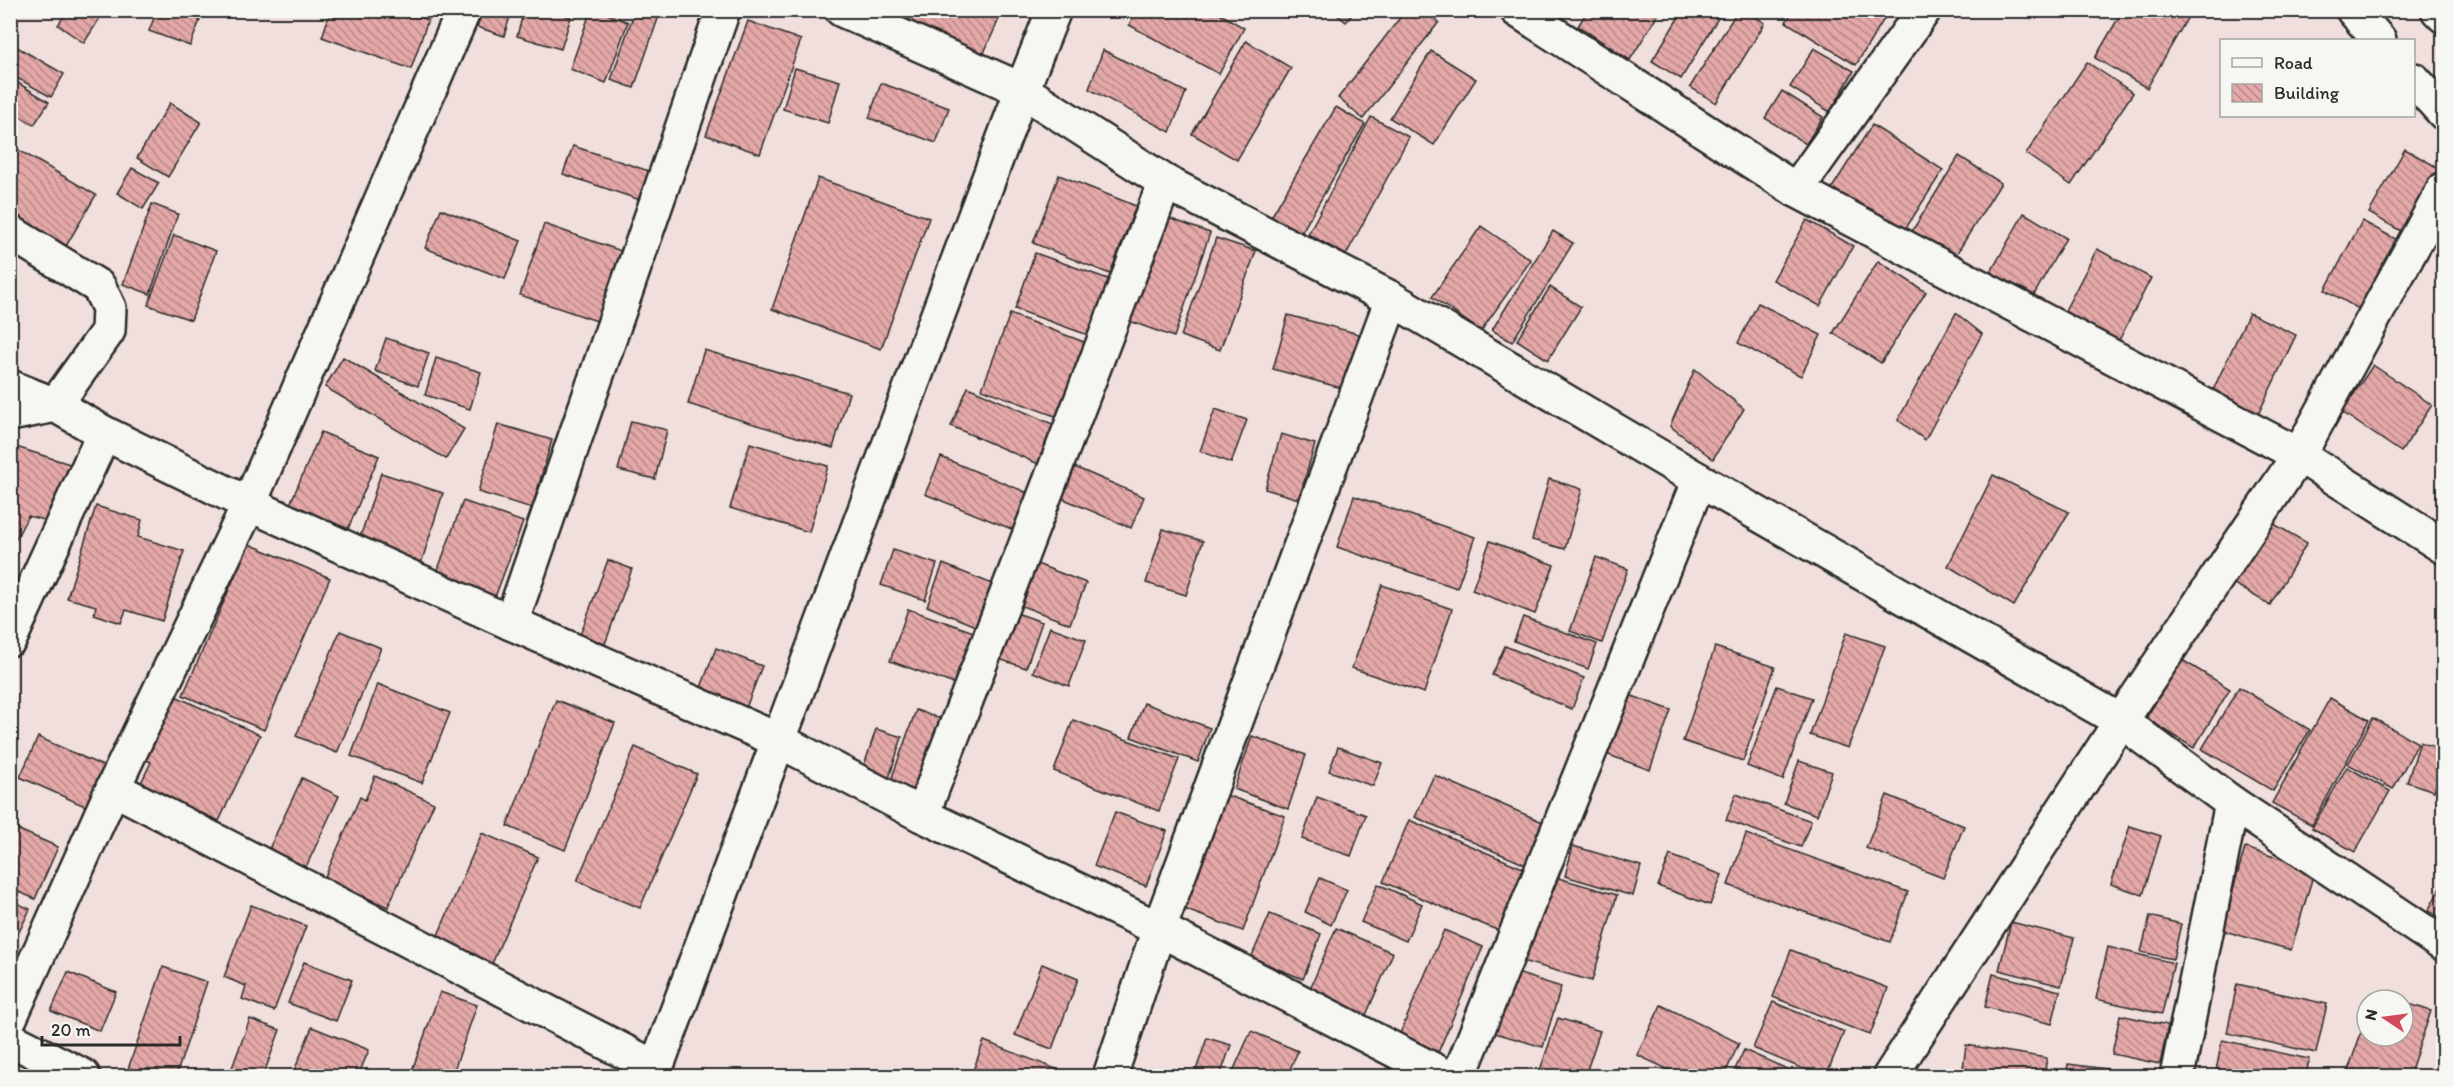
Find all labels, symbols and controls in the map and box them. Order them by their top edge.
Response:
legend [2220,39,2415,117]
text: Road [2274,52,2313,74]
text: Building [2274,82,2340,104]
north arrow [2355,988,2415,1048]
text: N [2360,1007,2381,1022]
scale bar [42,1009,180,1047]
text: 20 m [51,1019,91,1041]

